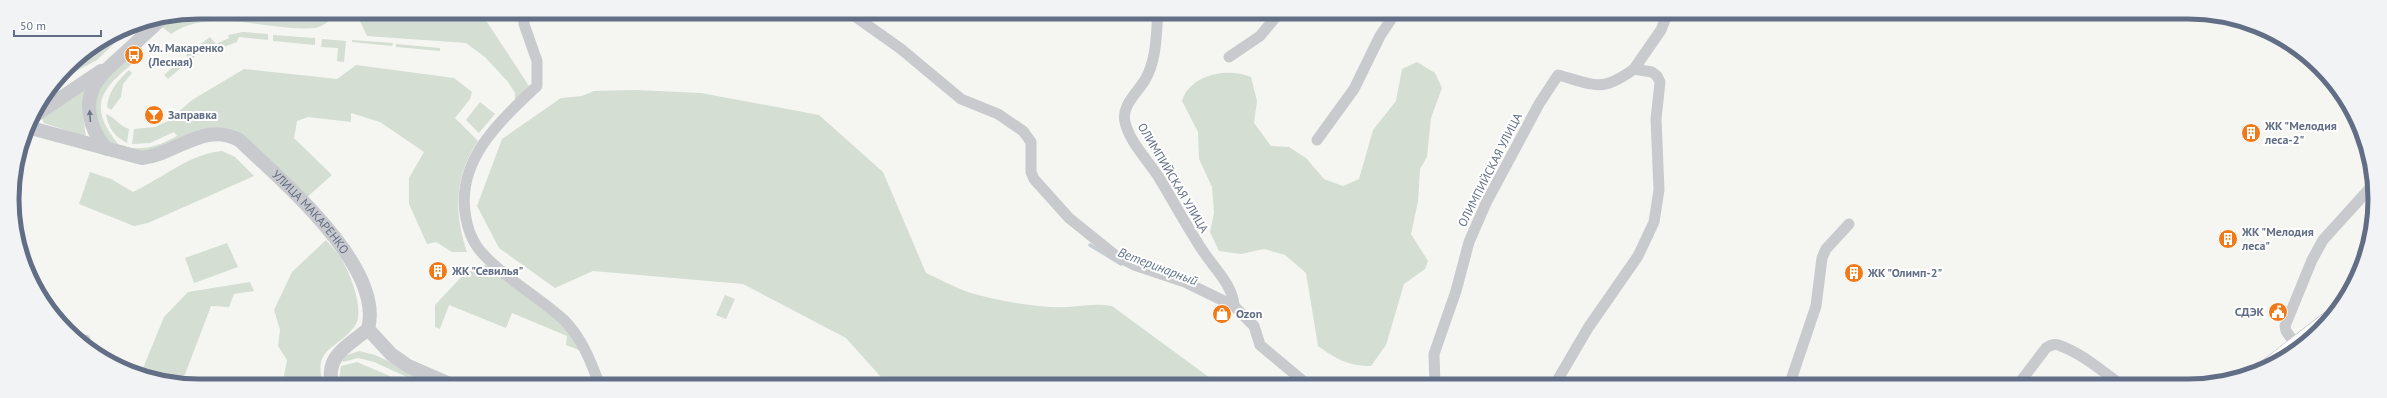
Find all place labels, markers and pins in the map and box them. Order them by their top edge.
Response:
place label: Ул. Макаренко (Лесная) [147,40,224,69]
bus stop icon: Ул. Макаренко (Лесная) [123,44,145,66]
bar icon: Заправка [143,104,165,126]
place label: Заправка [168,107,217,122]
place label: ЖК "Мелодия леса-2" [2264,118,2337,147]
building icon: ЖК "Мелодия леса-2" [2240,122,2262,144]
place label: ЖК "Мелодия леса" [2241,224,2314,253]
building icon: ЖК "Мелодия леса" [2217,228,2239,250]
building icon: ЖК "Севилья" [427,260,449,282]
building icon: ЖК "Олимп-2" [1843,262,1865,284]
place label: ЖК "Севилья" [451,263,524,278]
place label: ЖК "Олимп-2" [1867,265,1943,280]
public building icon: СДЭК [2267,301,2289,323]
shop icon: Ozon [1211,303,1233,325]
place label: СДЭК [2235,304,2265,319]
place label: Ozon [1236,306,1262,321]

